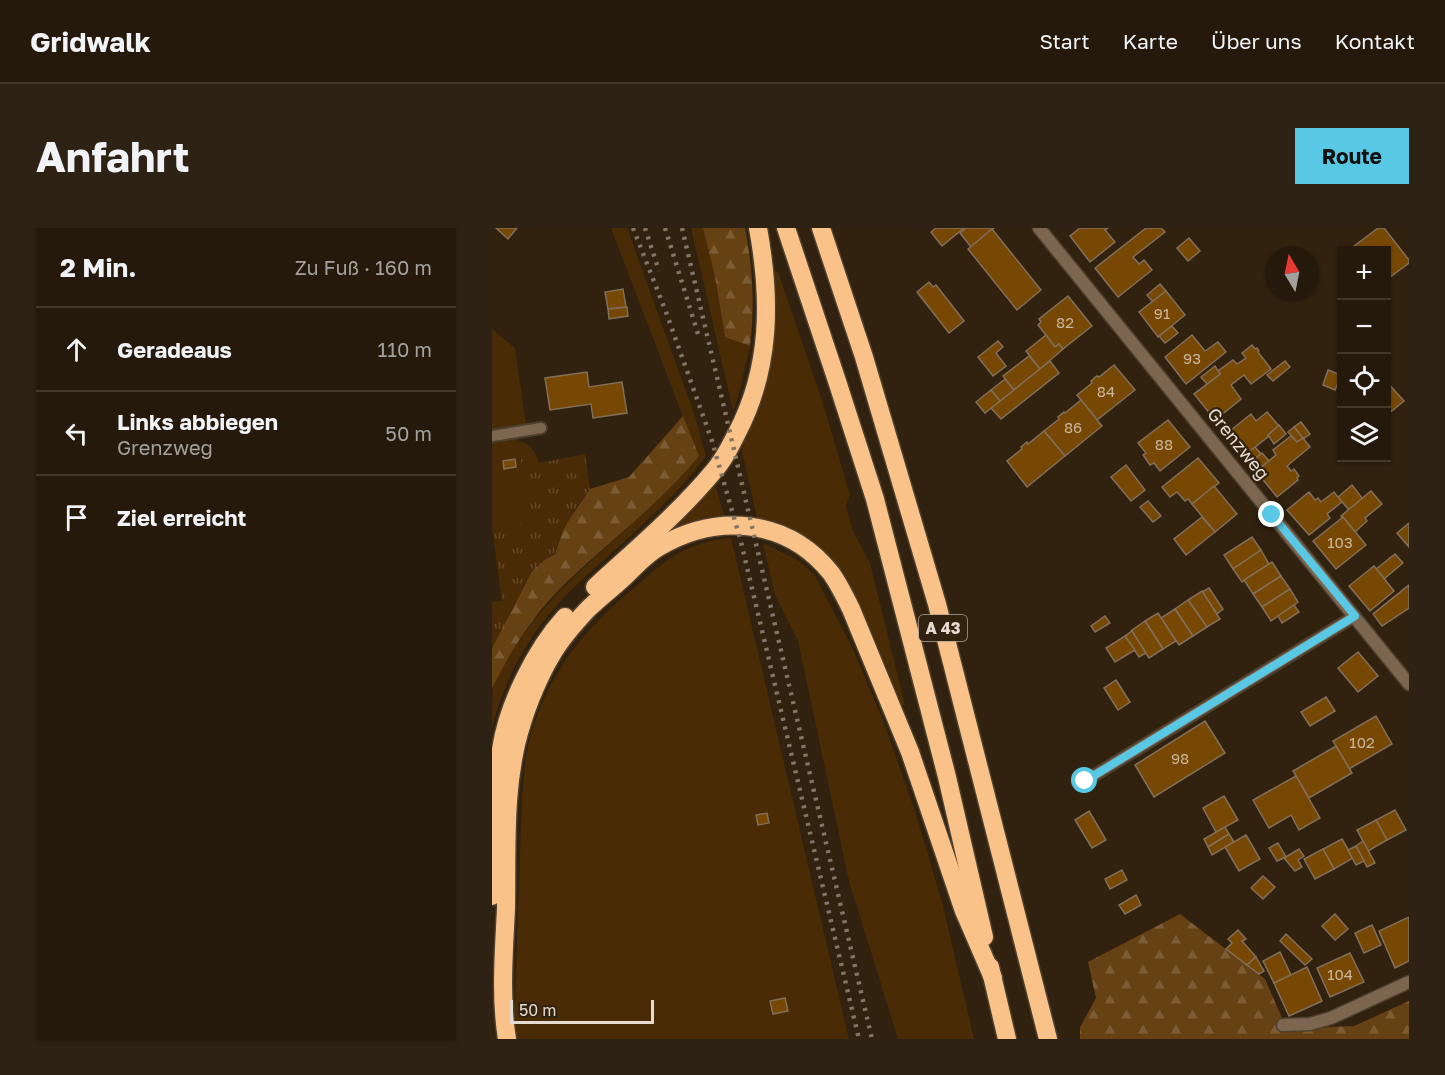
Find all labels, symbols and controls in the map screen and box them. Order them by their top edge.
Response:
text: Gridwalk [30,25,151,58]
text: Start [1039,28,1090,54]
text: Karte [1123,28,1178,54]
text: Über uns [1211,28,1302,54]
text: Kontakt [1335,28,1415,54]
button: Route [1295,128,1409,184]
text: Anfahrt [36,131,190,181]
north arrow [1265,246,1319,300]
map controls [1337,246,1391,462]
button: + [1337,246,1391,300]
text: 2 Min. [60,252,137,283]
text: Zu Fuß · 160 m [295,255,432,279]
button: − [1337,300,1391,354]
house number: 91 [1154,304,1170,322]
house number: 82 [1056,313,1074,331]
icon: ahead [60,333,93,366]
text: Geradeaus [117,336,232,363]
text: 110 m [378,337,432,361]
house number: 93 [1183,349,1201,367]
button: locate [1337,354,1391,408]
house number: 84 [1097,382,1115,400]
street label: Grenzweg [1203,403,1274,484]
text: Links abbiegen [117,408,278,435]
button: layers [1337,408,1391,462]
icon: left [60,417,93,450]
house number: 86 [1064,418,1082,436]
text: 50 m [385,421,432,445]
text: Grenzweg [117,435,213,459]
house number: 88 [1155,435,1173,453]
icon: arrive [60,501,93,534]
route end [1258,501,1284,527]
text: Ziel erreicht [117,504,246,531]
house number: 103 [1327,533,1353,551]
road number: A 43 [919,615,967,641]
house number: 102 [1349,733,1375,751]
house number: 98 [1171,749,1189,767]
route start [1071,767,1097,793]
house number: 104 [1327,965,1353,983]
scale bar [510,997,654,1024]
text: 50 m [519,1000,556,1020]

